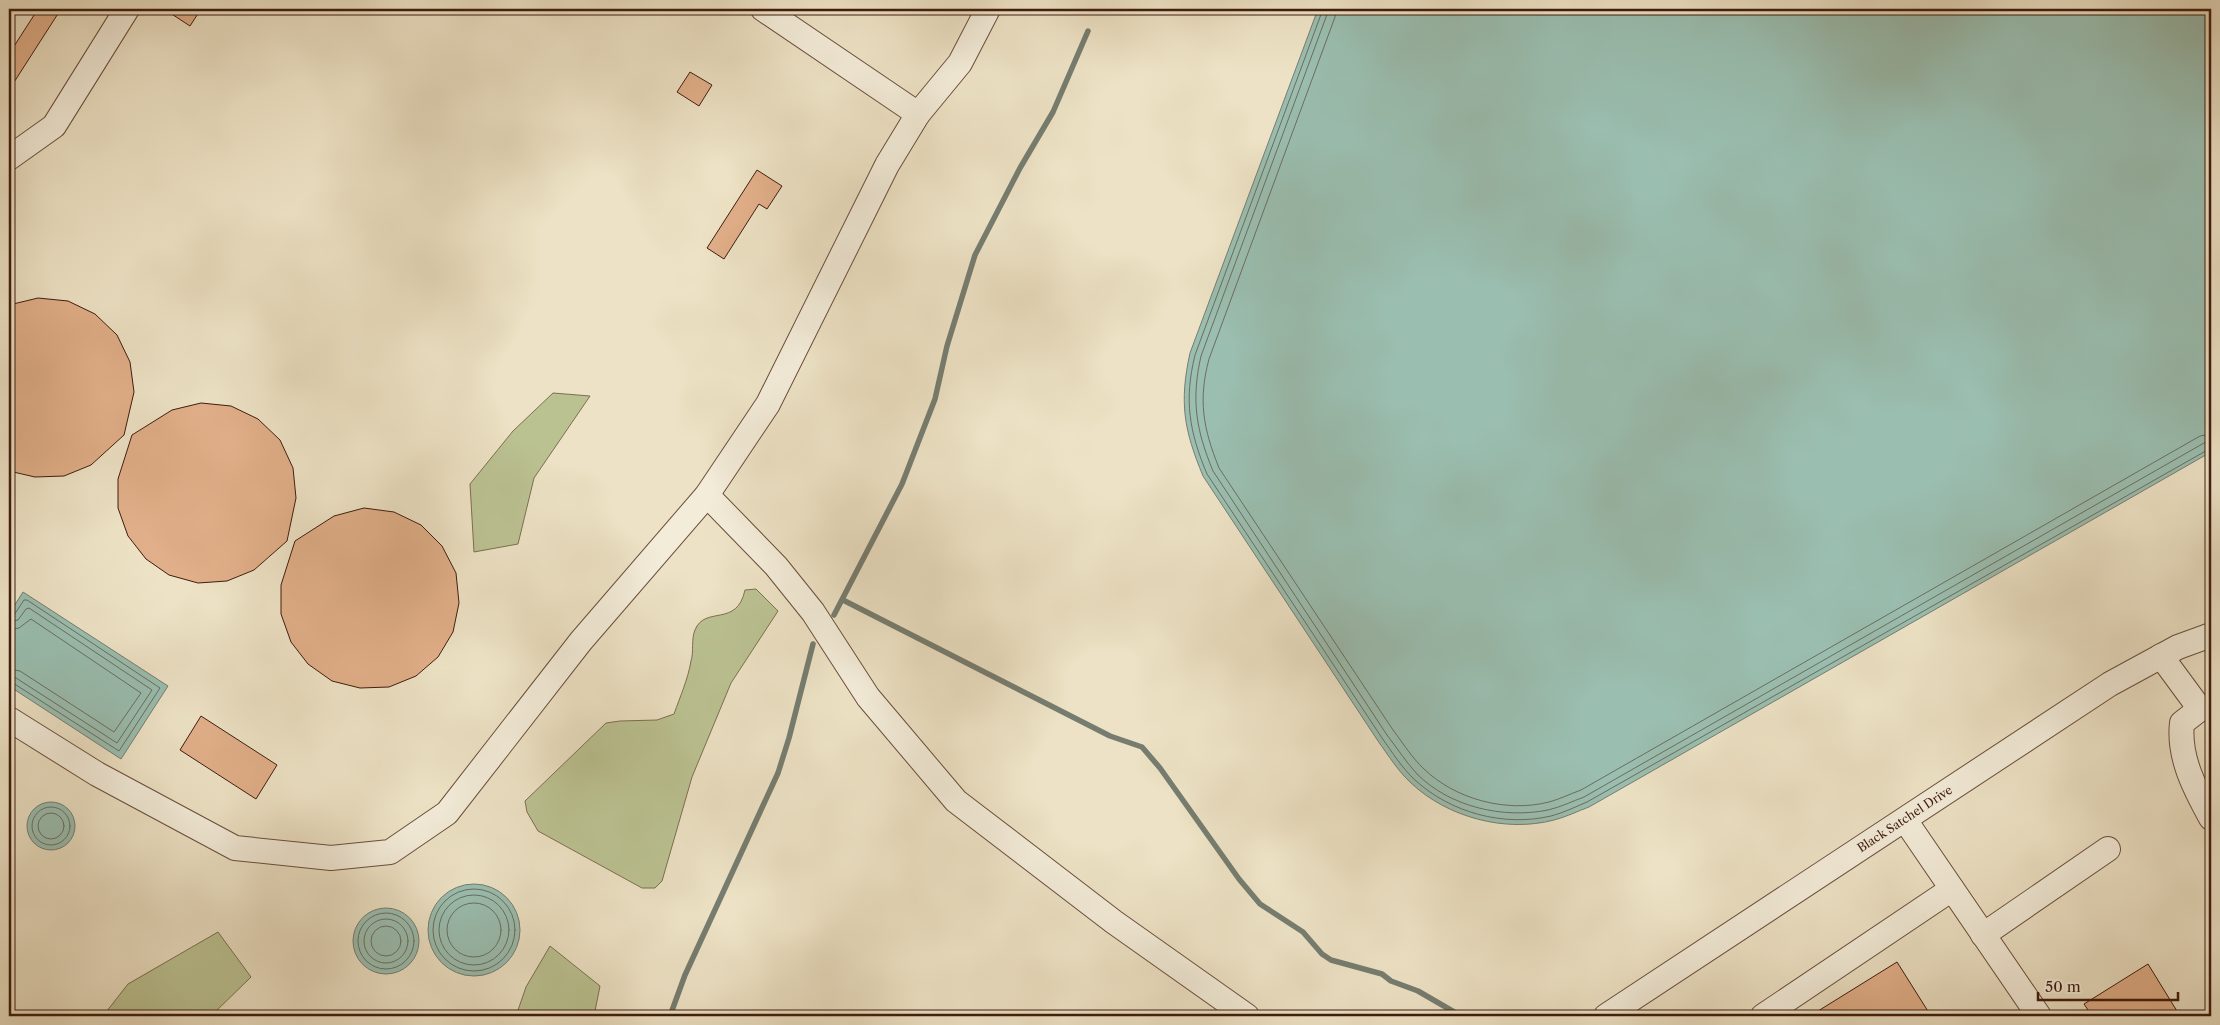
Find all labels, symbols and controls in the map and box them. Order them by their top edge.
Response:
street label: Black Satchel Drive [1854,782,1955,855]
scale bar [2038,970,2178,1002]
text: 50 m [2045,977,2081,996]

